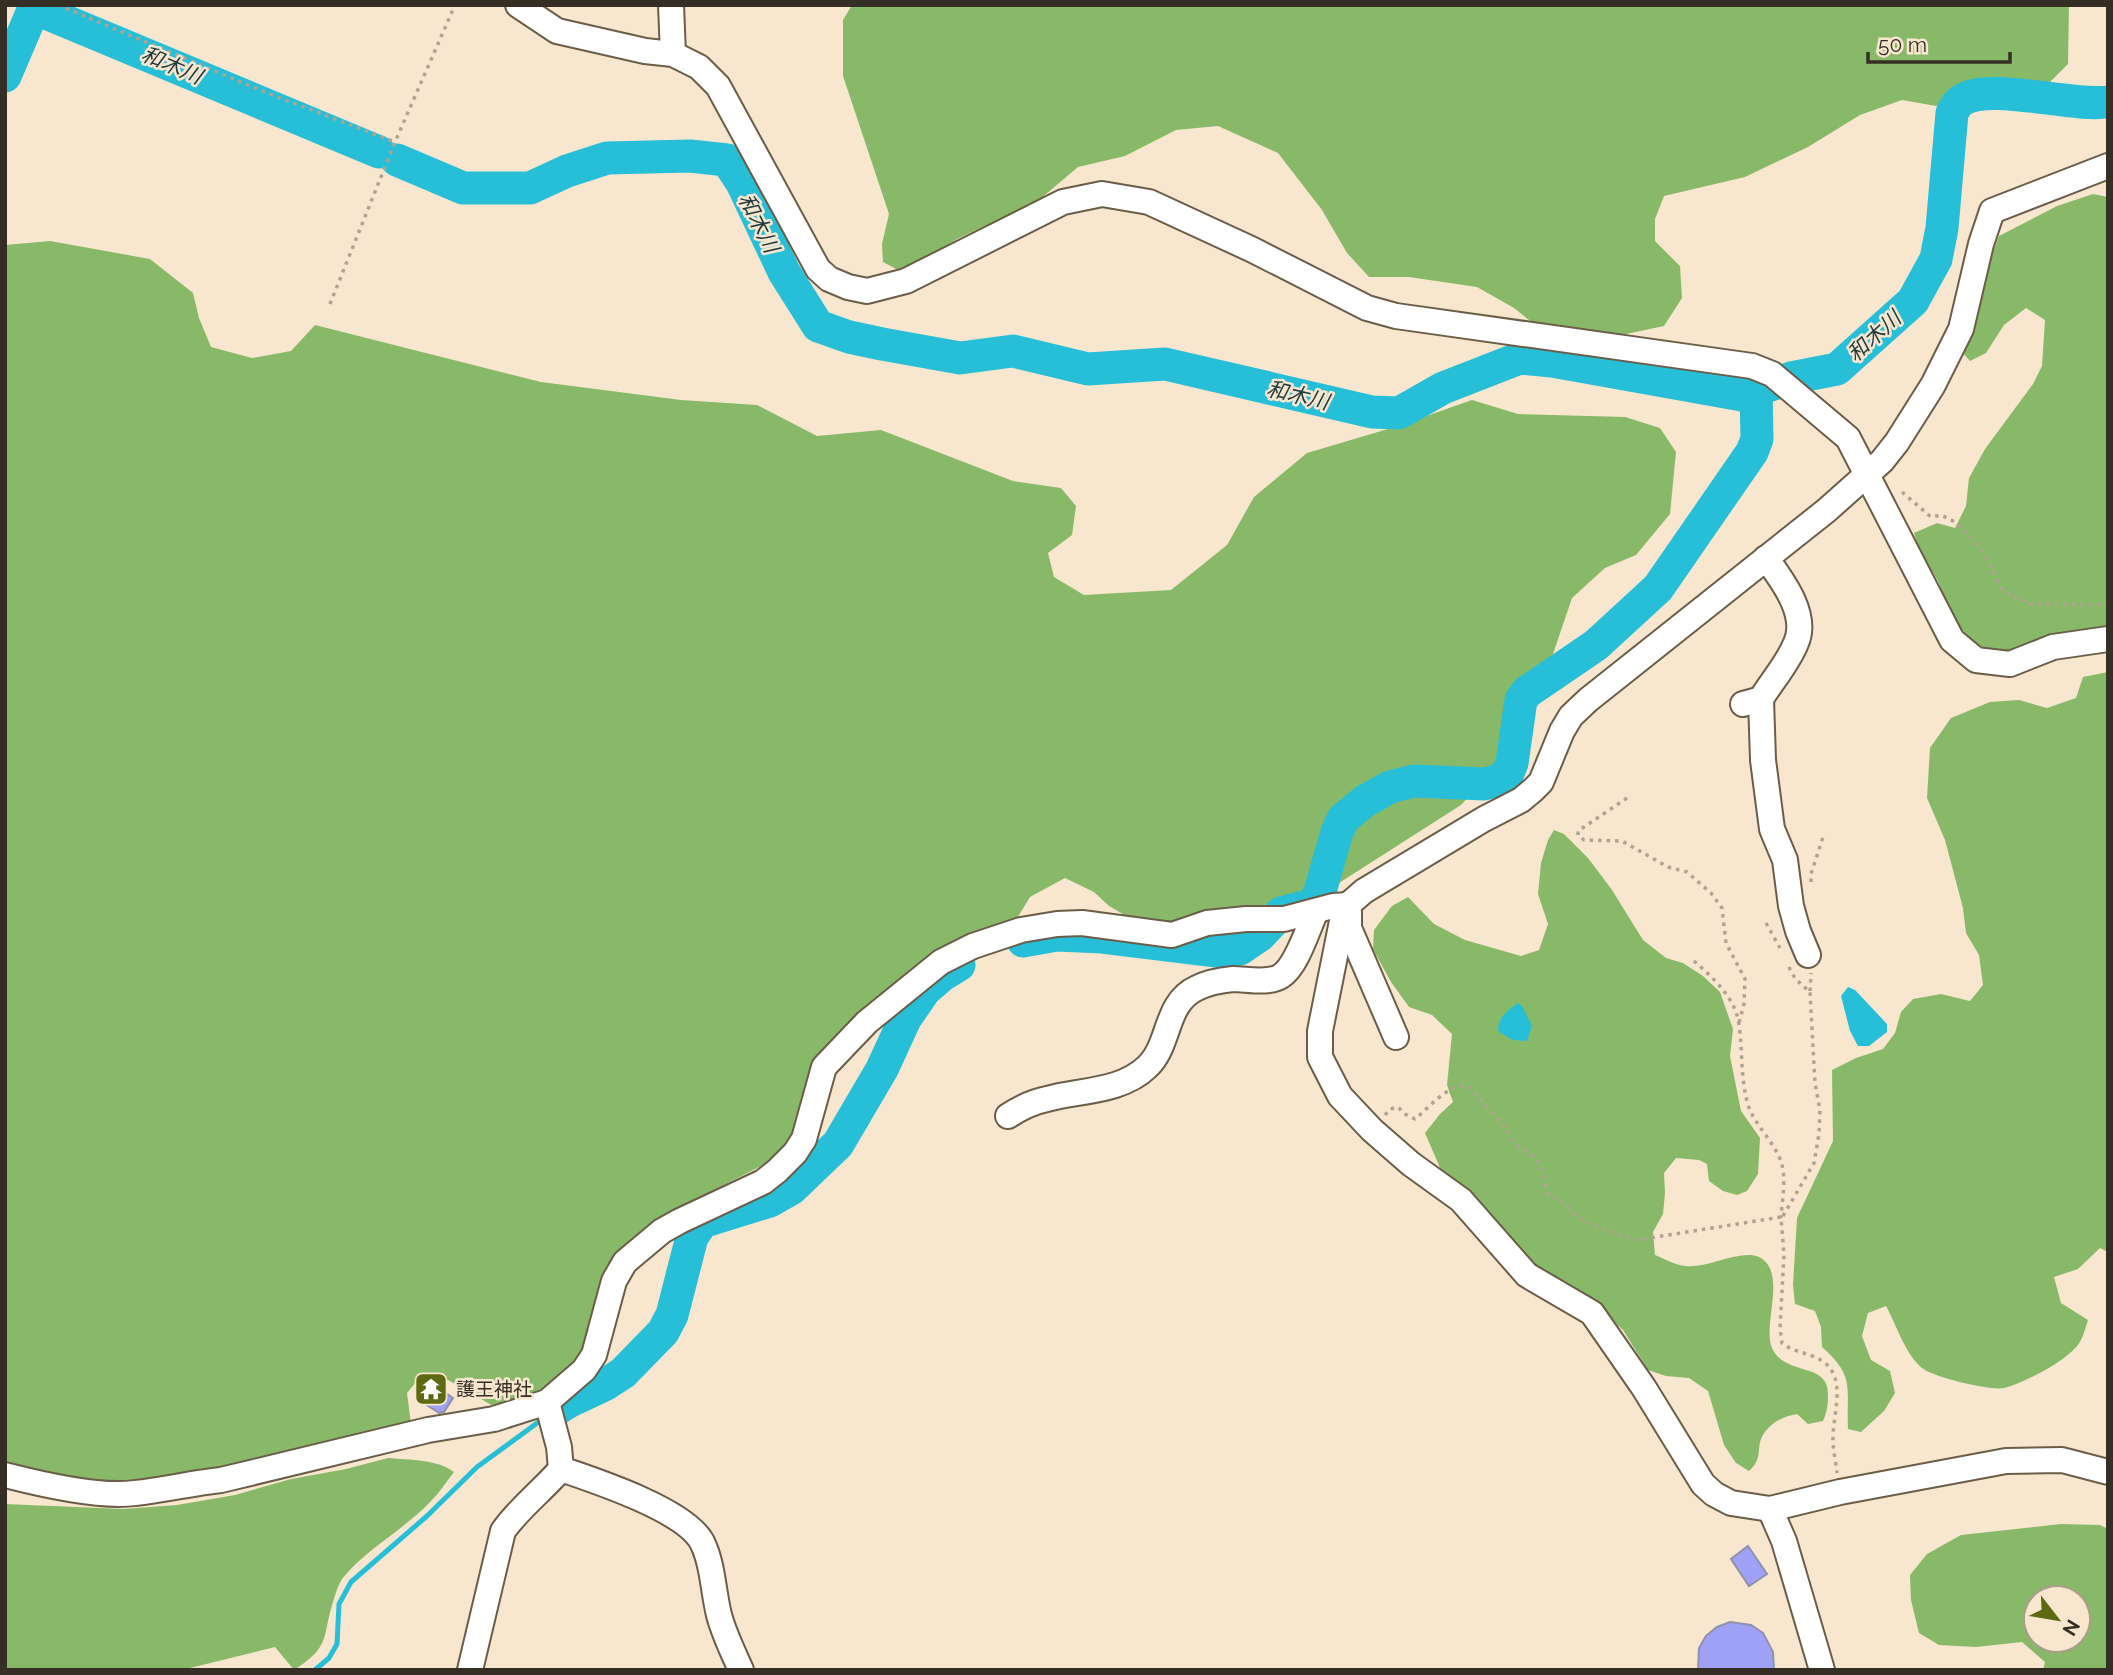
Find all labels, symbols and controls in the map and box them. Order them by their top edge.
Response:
scale bar [1868,21,2010,65]
text: 50 m [1878,32,1927,57]
water label: 和木川 [138,41,208,90]
water label: 和木川 [734,189,785,259]
water label: 和木川 [1842,304,1907,366]
water label: 和木川 [1264,376,1333,415]
temple icon: 護王神社 [412,1370,450,1408]
place label: 護王神社 [456,1378,532,1400]
north arrow [2022,1584,2092,1654]
text: N [2058,1616,2085,1640]

